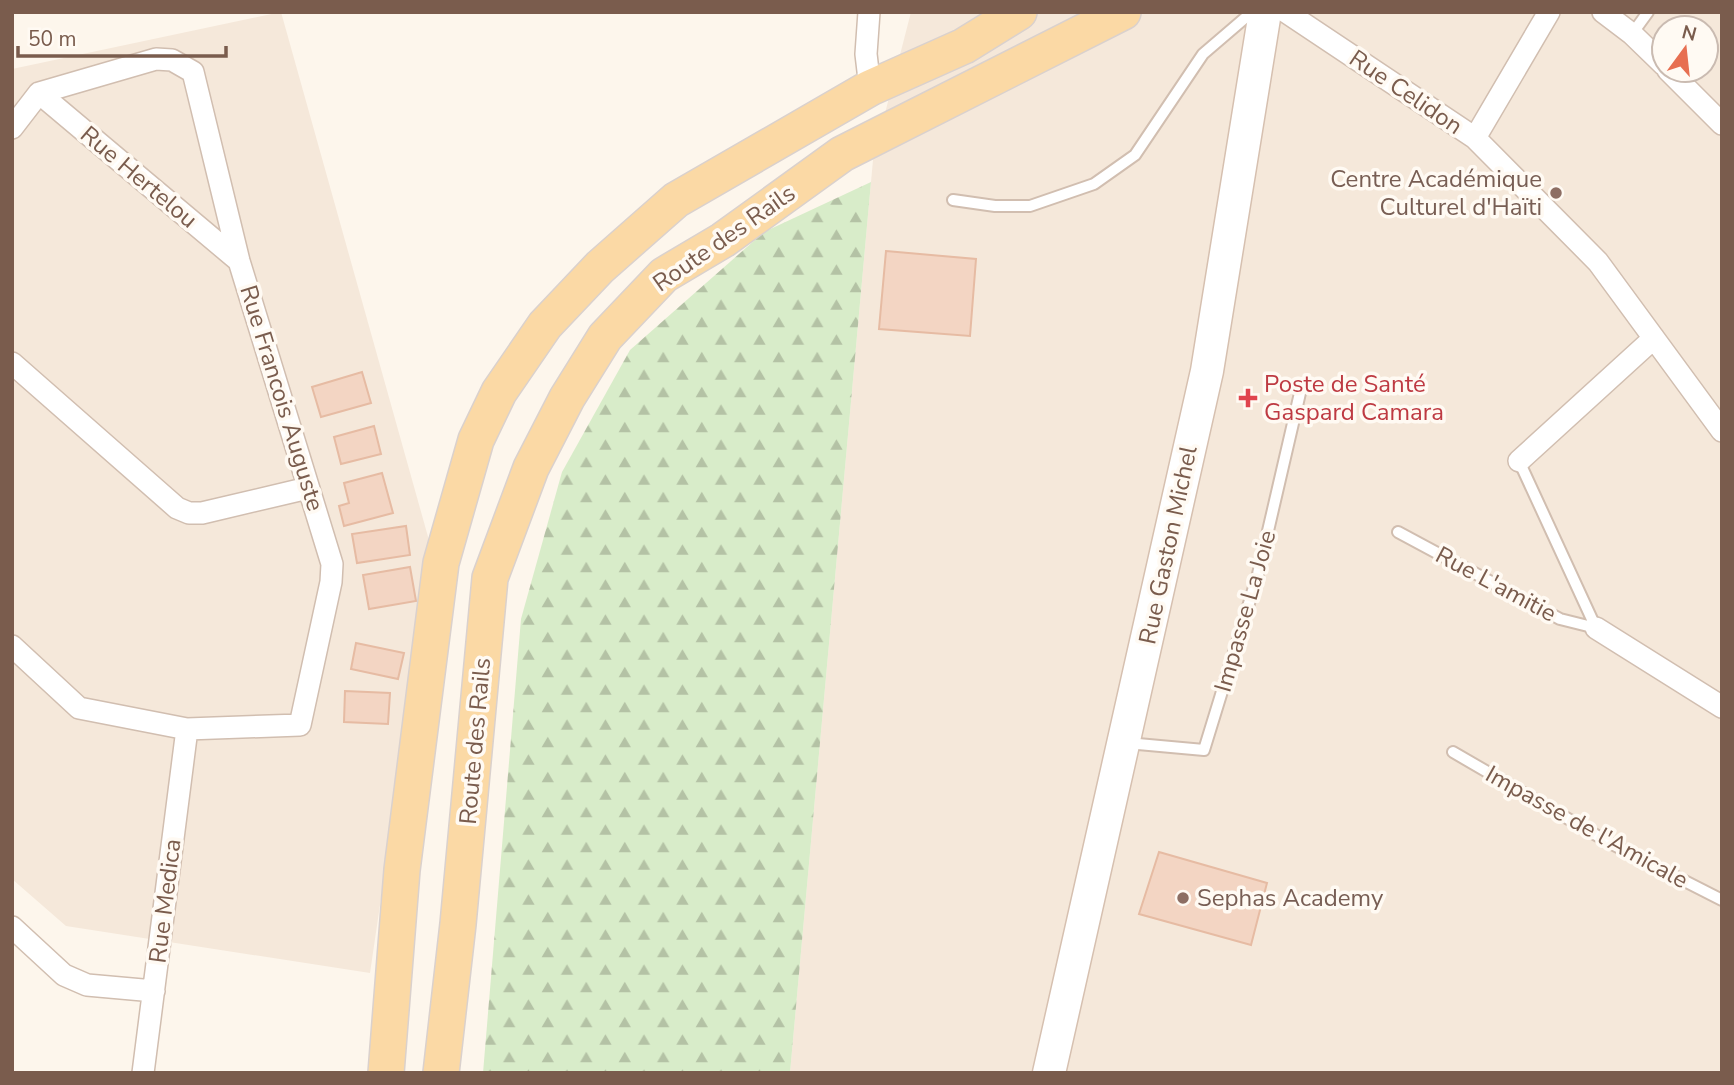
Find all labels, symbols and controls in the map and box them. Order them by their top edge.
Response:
scale bar [18,14,226,58]
north arrow [1650,14,1720,84]
text: N [1679,19,1699,48]
text: 50 m [28,25,77,53]
street label: Rue Celidon [1343,42,1469,142]
street label: Rue Hertelou [74,119,204,235]
place label: Centre Académique Culturel d'Haïti [1330,163,1542,223]
street label: Route des Rails [646,177,802,299]
marker: Centre Académique Culturel d'Haïti [1548,185,1564,201]
street label: Rue Francois Auguste [232,281,332,515]
place label: Poste de Santé Gaspard Camara [1264,368,1444,428]
marker: Poste de Santé Gaspard Camara [1238,388,1258,408]
street label: Rue Gaston Michel [1131,443,1205,647]
street label: Impasse La Joie [1207,526,1283,696]
street label: Rue L'amitie [1430,539,1562,629]
street label: Route des Rails [452,656,498,826]
street label: Impasse de l'Amicale [1480,758,1694,896]
street label: Rue Medica [141,837,189,965]
place label: Sephas Academy [1197,882,1384,914]
marker: Sephas Academy [1175,890,1191,906]

